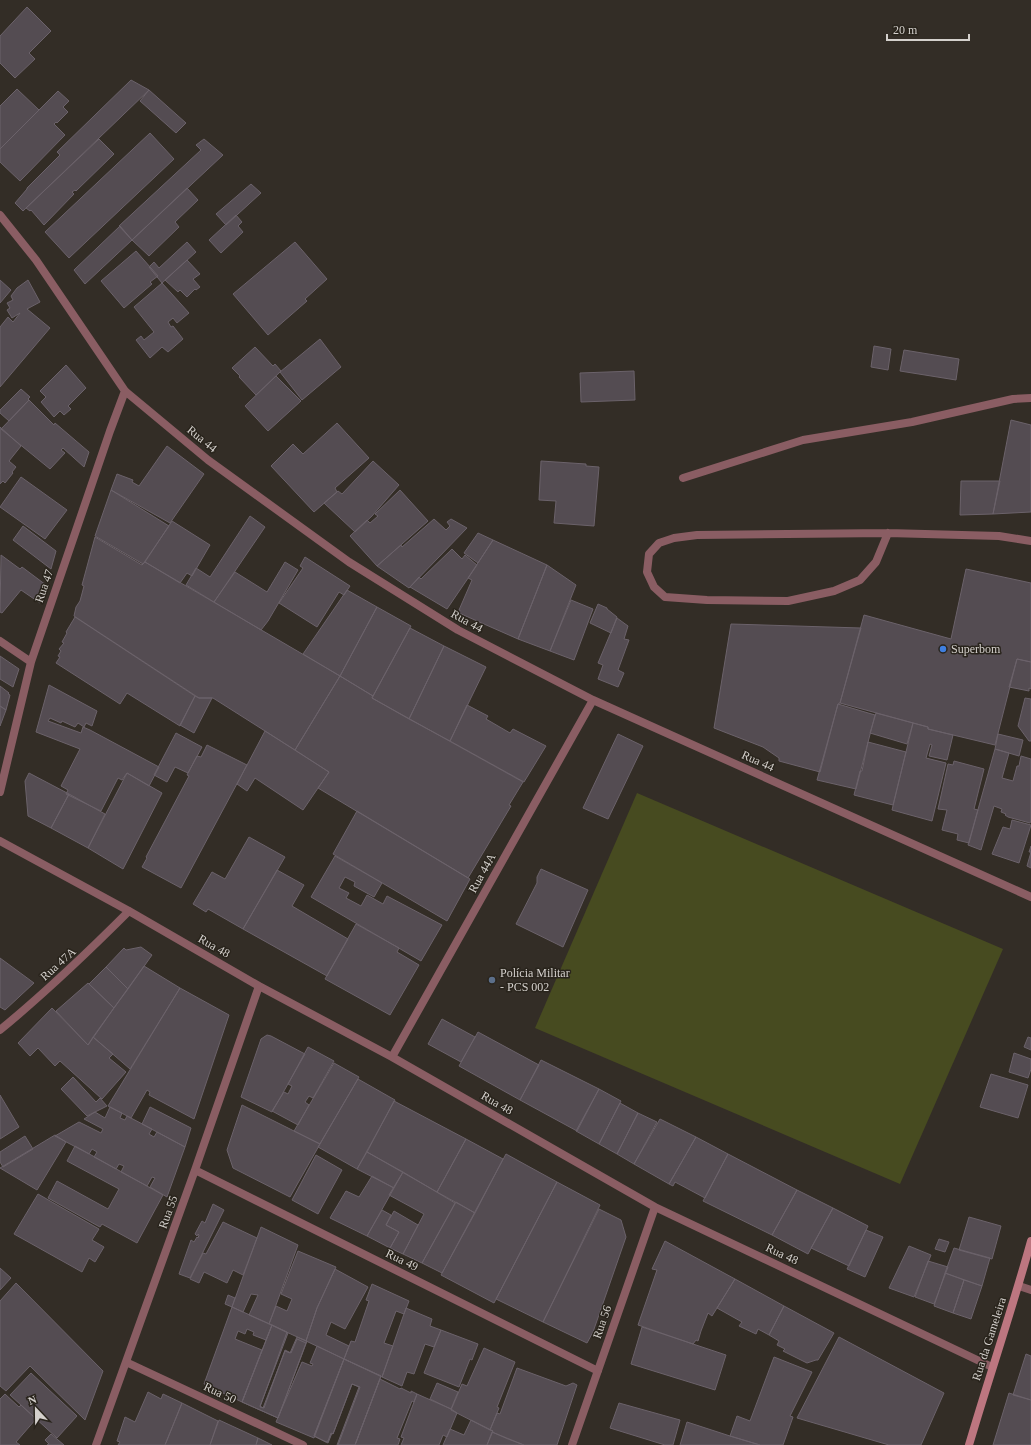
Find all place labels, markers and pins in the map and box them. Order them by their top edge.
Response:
place label: Superbom [951,642,1001,656]
marker: Superbom [938,644,948,654]
place label: Polícia Militar - PCS 002 [500,966,570,994]
marker: Polícia Militar - PCS 002 [487,975,497,985]

